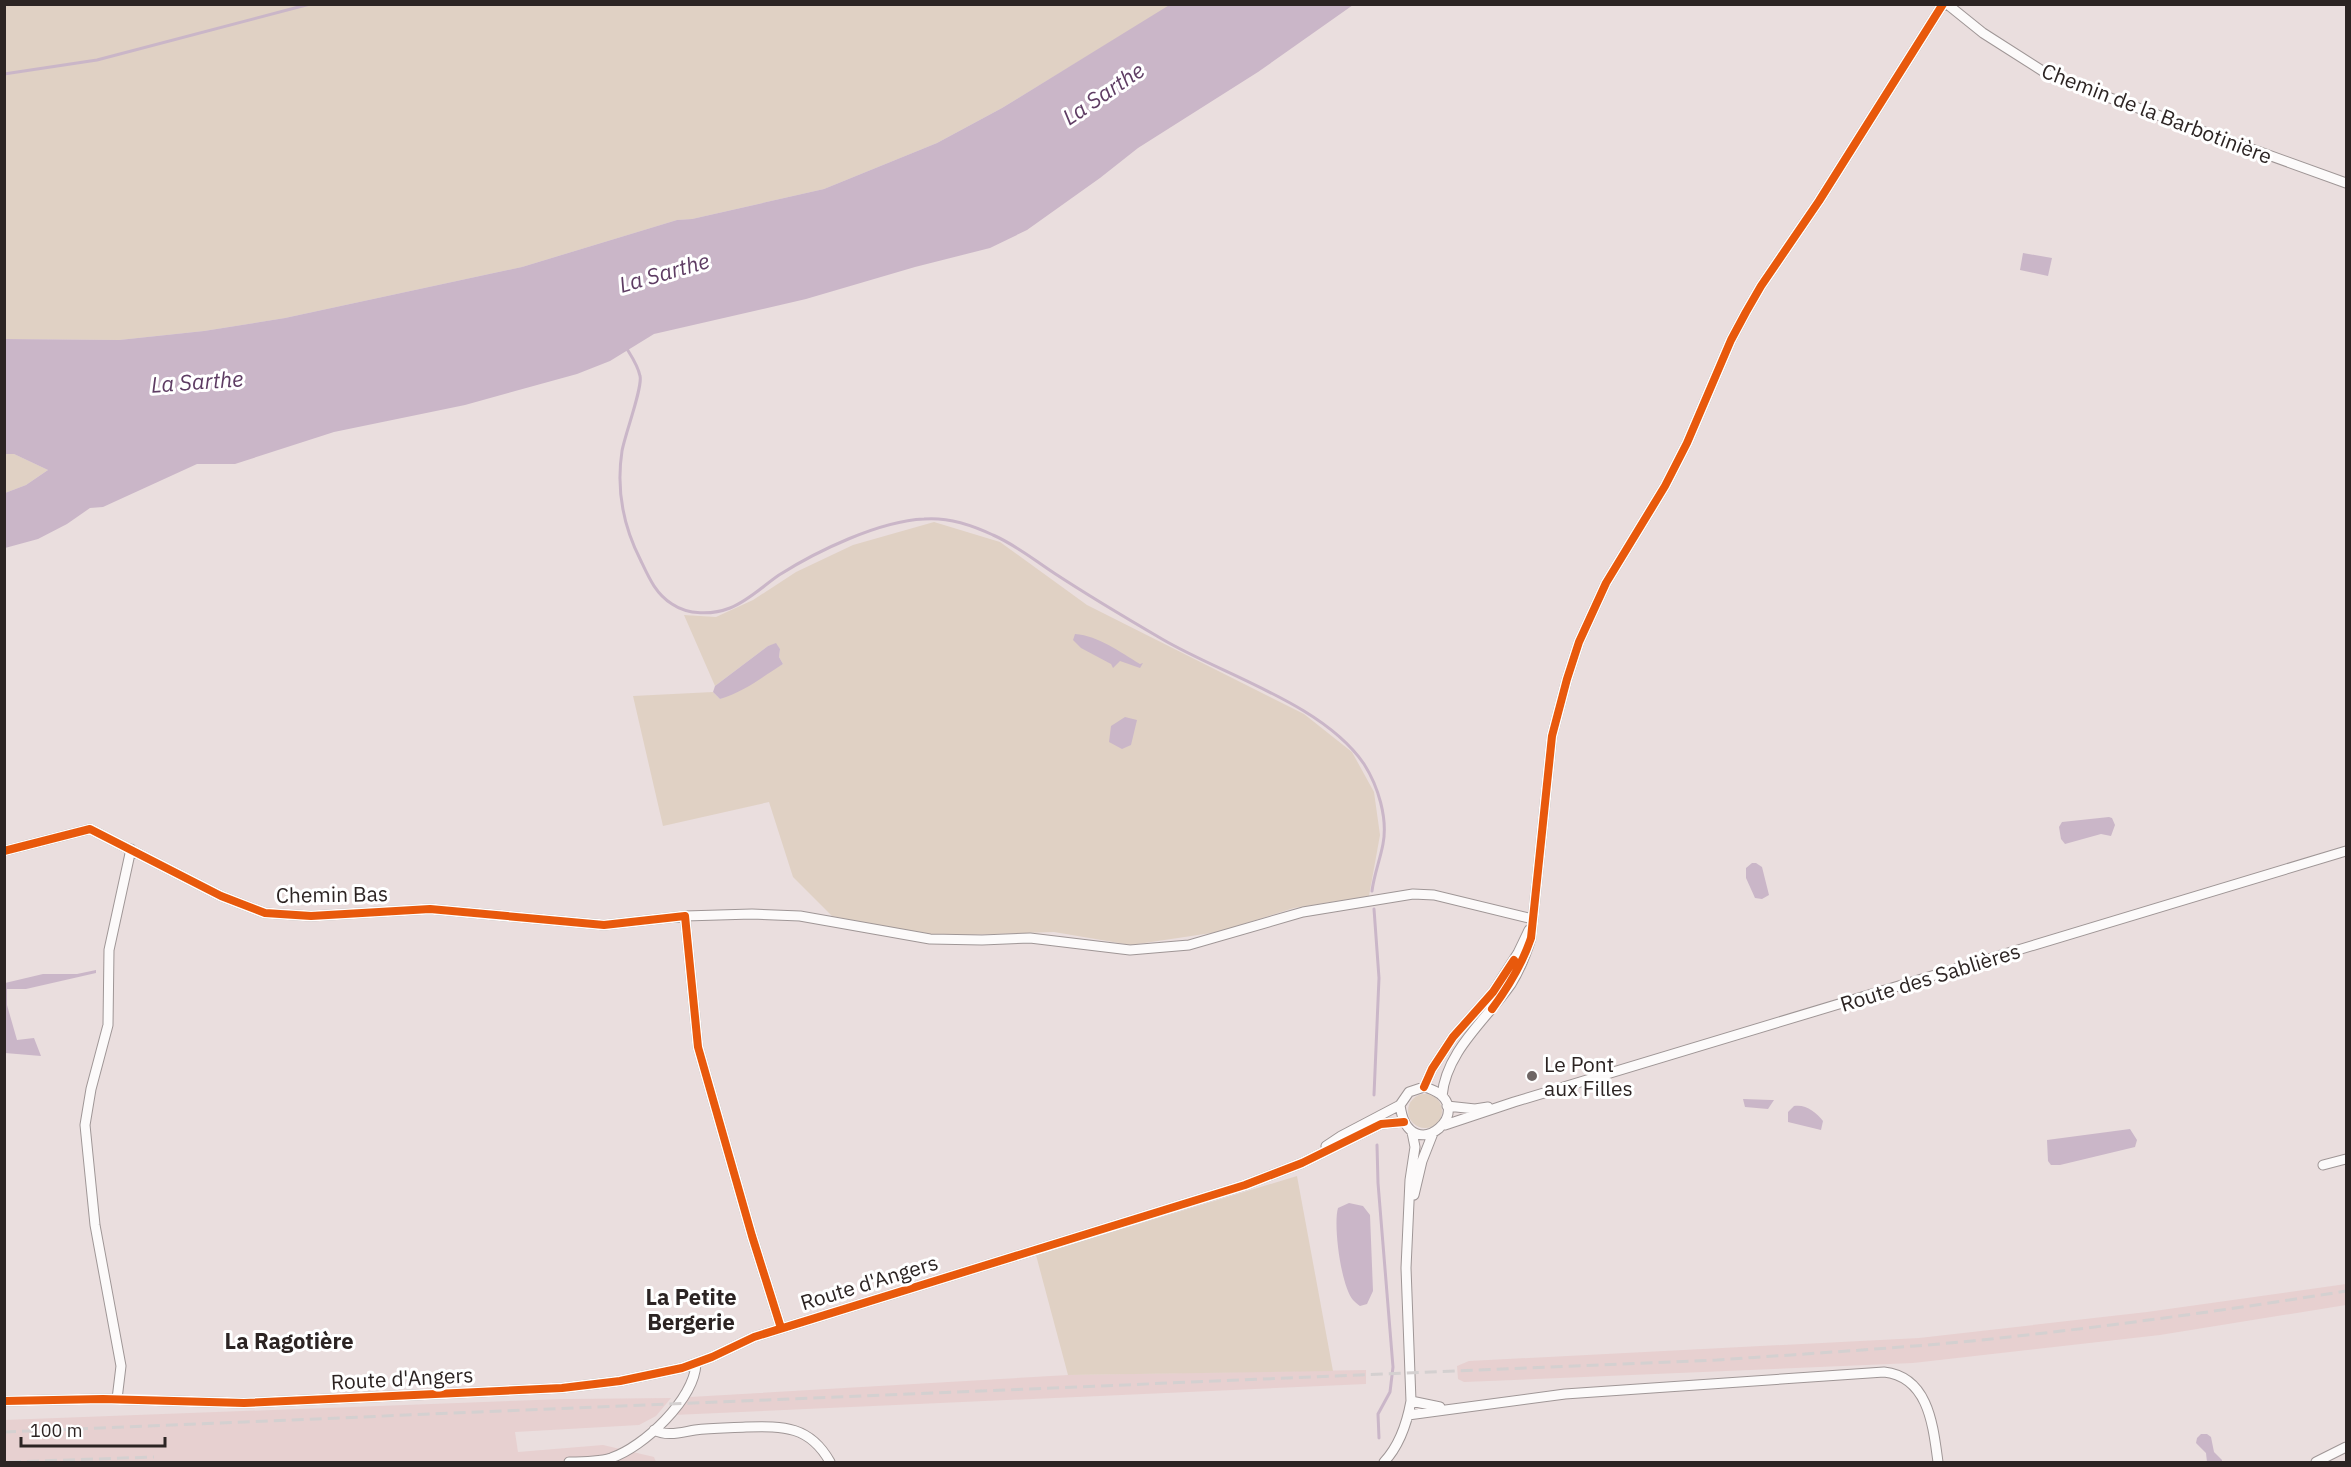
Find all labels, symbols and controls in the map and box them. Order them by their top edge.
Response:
water label: La Sarthe [1056,55,1150,131]
street label: Chemin de la Barbotinière [2038,56,2276,170]
water label: La Sarthe [615,245,713,299]
water label: La Sarthe [150,363,244,399]
street label: Chemin Bas [276,879,388,909]
street label: Route des Sablières [1837,936,2023,1018]
place label: Le Pont aux Filles [1544,1050,1633,1102]
marker: Le Pont aux Filles [1525,1069,1539,1083]
street label: Route d'Angers [797,1248,941,1316]
district label: La Petite Bergerie [645,1282,737,1336]
district label: La Ragotière [224,1326,354,1355]
street label: Route d'Angers [330,1360,474,1396]
scale bar [21,1410,165,1448]
text: 100 m [30,1419,82,1442]

